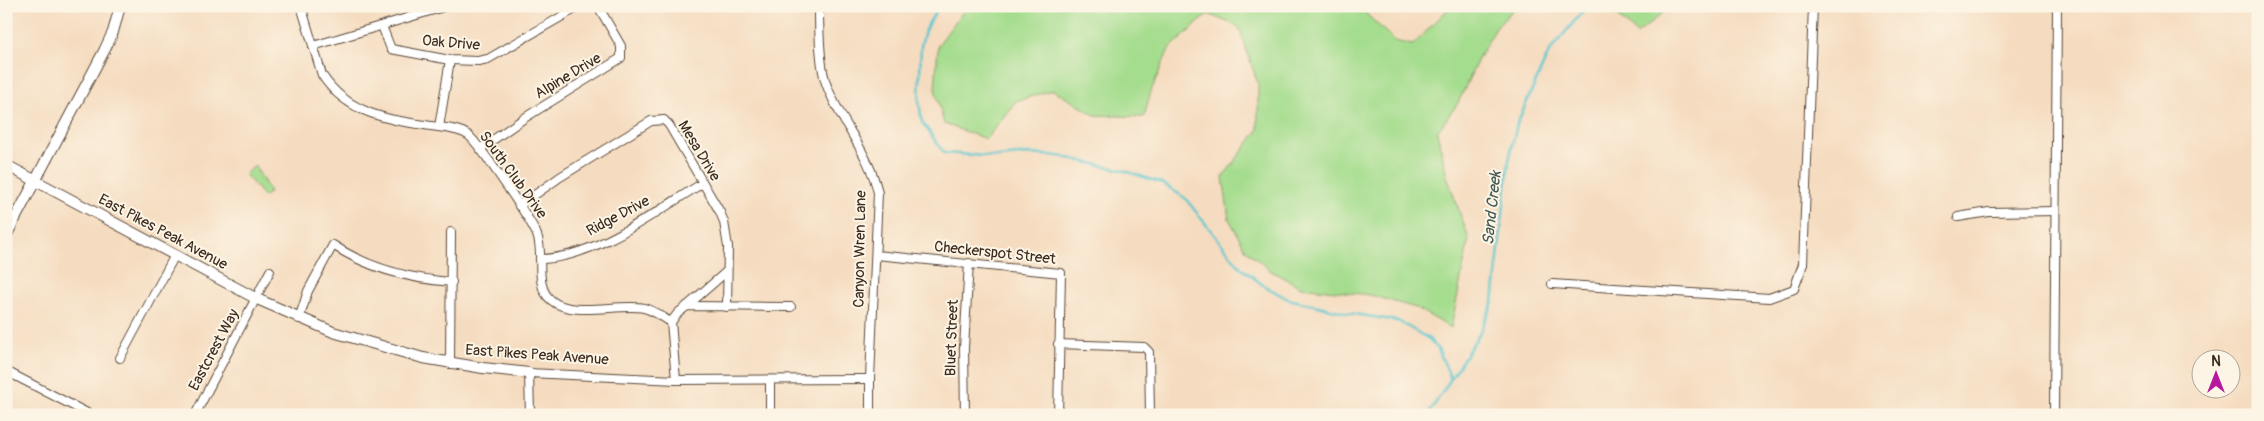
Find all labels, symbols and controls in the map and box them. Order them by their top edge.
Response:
street label: Oak Drive [421,31,481,55]
street label: Alpine Drive [531,48,605,103]
street label: Mesa Drive [674,117,725,185]
street label: South Club Drive [475,127,552,223]
water label: Sand Creek [1478,169,1506,246]
street label: Canyon Wren Lane [849,189,871,308]
street label: East Pikes Peak Avenue [95,190,231,274]
street label: Ridge Drive [583,191,653,241]
street label: Checkerspot Street [933,237,1058,269]
street label: Bluet Street [941,298,963,377]
street label: Eastcrest Way [185,305,244,394]
street label: East Pikes Peak Avenue [465,341,610,370]
north arrow [2192,348,2242,398]
text: N [2211,353,2221,370]

